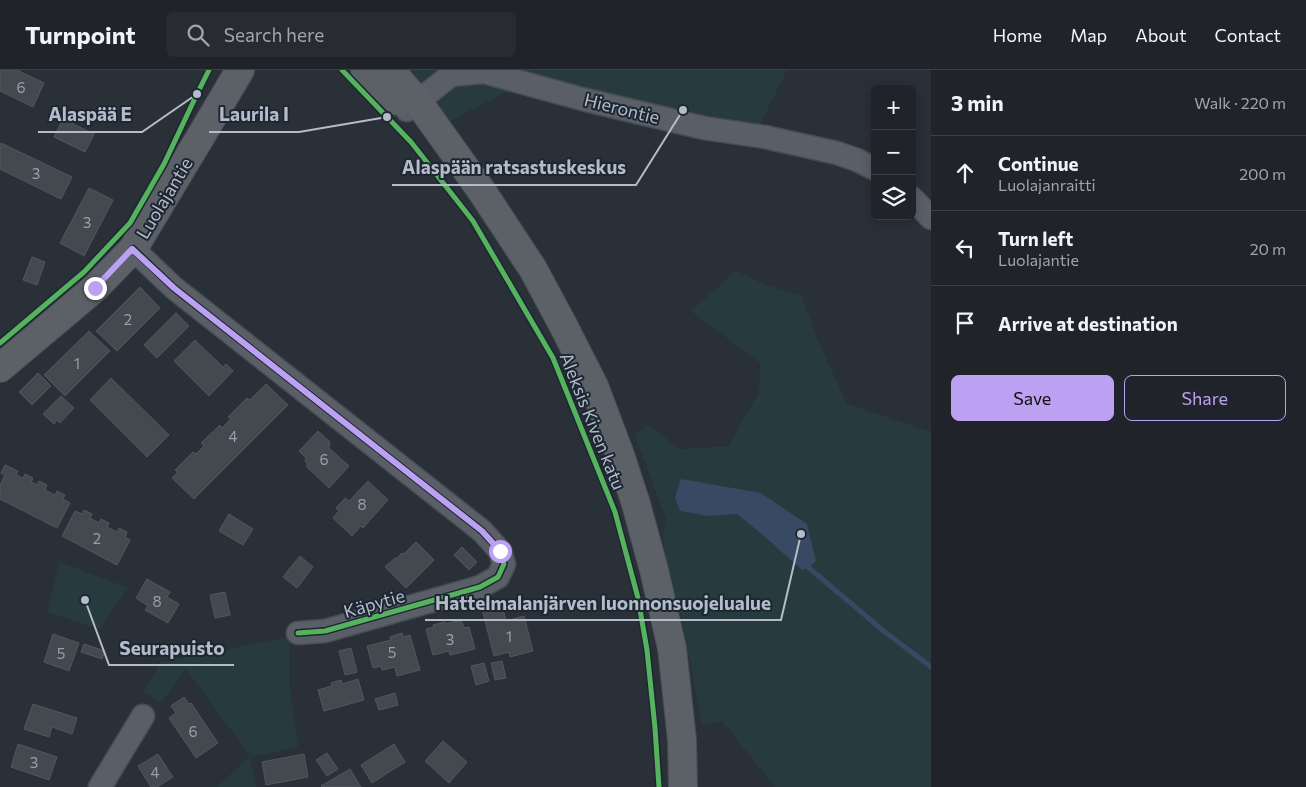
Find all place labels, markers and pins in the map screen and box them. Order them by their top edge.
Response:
callout: Alaspää E [38,98,142,132]
callout: Laurila I [209,98,299,132]
callout: Alaspään ratsastuskeskus [392,151,636,185]
callout: Hattelmalanjärven luonnonsuojelualue [425,586,781,620]
callout: Seurapuisto [109,631,234,665]

